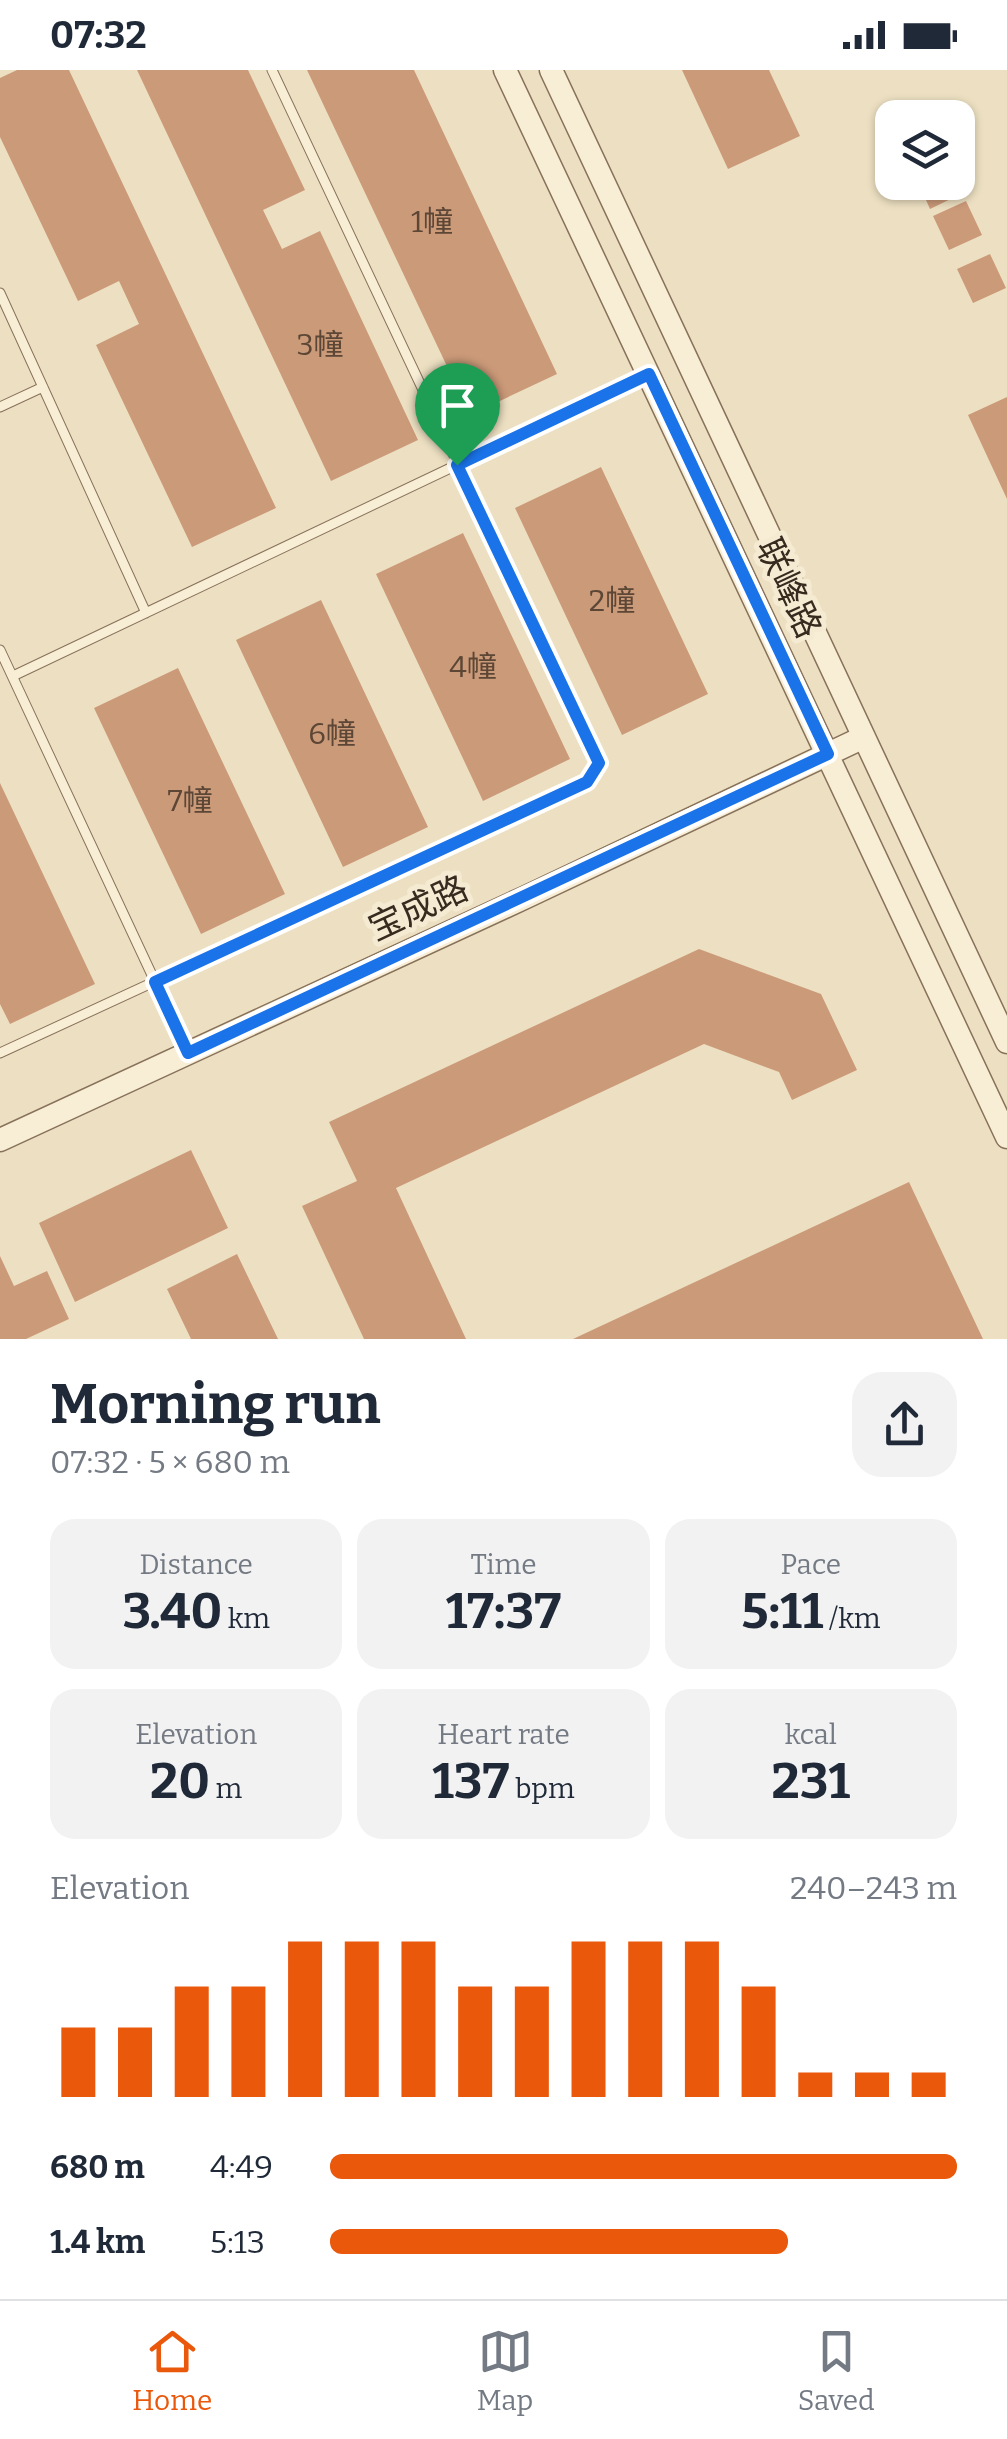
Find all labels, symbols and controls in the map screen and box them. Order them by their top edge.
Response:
text: 07:32 [50,12,147,58]
map controls [875,100,975,200]
button: layers [875,100,975,200]
house number: 1幢 [411,204,453,240]
house number: 3幢 [296,327,344,363]
pin [415,363,500,466]
icon: arrive [430,378,485,433]
street label: 联峰路 [748,532,830,644]
house number: 2幢 [589,583,635,619]
house number: 4幢 [449,649,497,685]
house number: 6幢 [308,716,356,752]
house number: 7幢 [167,783,213,819]
street label: 宝成路 [362,867,474,949]
text: Morning run [50,1372,381,1438]
button: share [852,1372,957,1477]
text: 07:32 · 5 × 680 m [50,1443,290,1481]
text: Distance [139,1548,253,1581]
text: Time [470,1548,537,1581]
text: Pace [781,1548,841,1581]
text: 3.40 [122,1581,222,1641]
text: 17:37 [446,1581,561,1641]
text: 5:11 [741,1581,823,1641]
text: km [222,1602,270,1635]
text: /km [823,1602,880,1635]
text: Elevation [135,1718,257,1751]
text: Heart rate [437,1718,570,1751]
text: kcal [785,1718,837,1751]
text: 20 [150,1751,210,1811]
text: 137 [432,1751,510,1811]
text: 231 [772,1751,850,1811]
text: m [210,1772,242,1805]
text: bpm [510,1772,575,1805]
text: Elevation [50,1869,190,1907]
text: 240–243 m [790,1869,957,1907]
text: 680 m [50,2148,145,2186]
text: 4:49 [210,2148,273,2186]
text: 1.4 km [50,2223,145,2261]
text: 5:13 [210,2223,265,2261]
tab: Home [132,2324,212,2417]
tab: Map [477,2324,533,2417]
tab: Saved [798,2324,875,2417]

